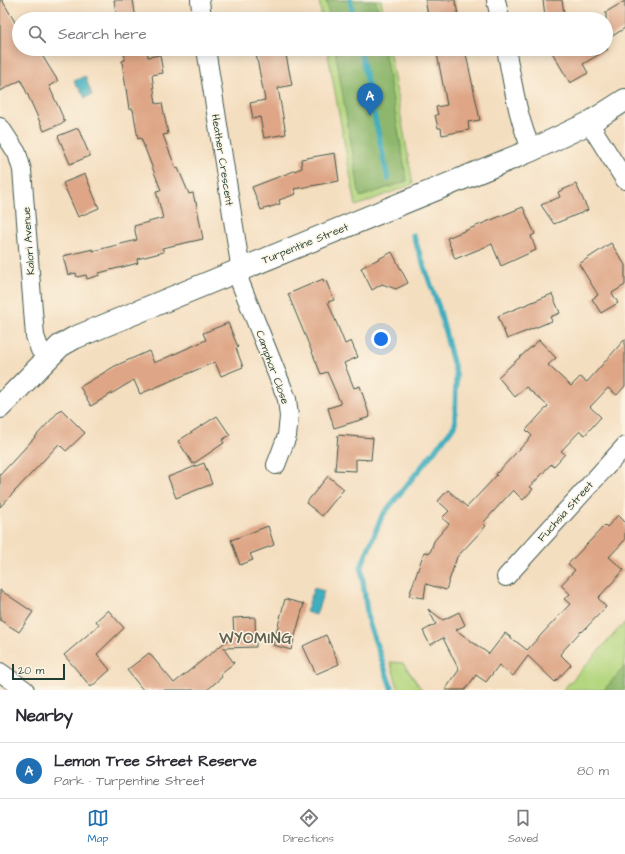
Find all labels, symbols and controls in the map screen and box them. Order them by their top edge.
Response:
search box [12,12,613,56]
icon: search [26,23,48,45]
text: Search here [58,24,147,45]
pin: A [357,83,383,116]
street label: Heather Crescent [208,113,237,208]
street label: Kalori Avenue [19,206,38,275]
street label: Turpentine Street [260,219,351,268]
street label: Camphor Close [252,328,293,406]
your location [371,329,391,349]
street label: Fuchsia Street [534,477,597,545]
district label: WYOMING [218,628,293,649]
scale bar [12,662,65,681]
text: 20 m [18,663,44,678]
text: Nearby [16,704,73,728]
text: Lemon Tree Street Reserve [54,751,257,772]
text: A [25,762,33,780]
text: 80 m [577,762,609,780]
text: Park · Turpentine Street [54,772,205,790]
tab: Map [87,807,109,846]
tab: Directions [283,807,334,846]
tab: Saved [508,807,538,846]

